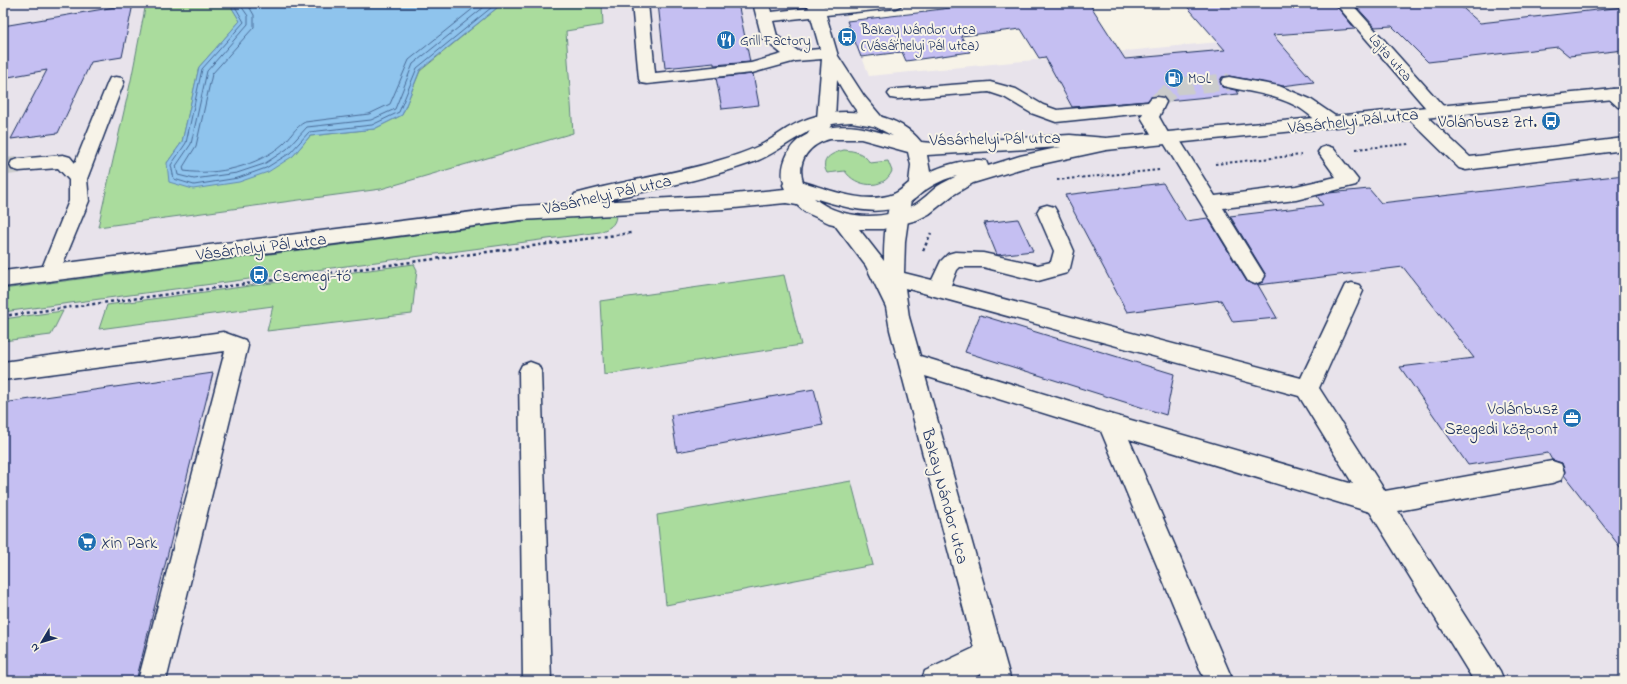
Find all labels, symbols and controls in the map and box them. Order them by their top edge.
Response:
place label: Bakay Nándor utca (Vásárhelyi Pál utca) [860,20,979,58]
bus stop icon: Bakay Nándor utca (Vásárhelyi Pál utca) [836,26,858,48]
restaurant icon: Grill Factory [715,29,737,51]
street label: Lajta utca [1363,29,1417,87]
place label: Grill Factory [740,31,811,53]
fuel station icon: MOL [1163,67,1185,89]
place label: MOL [1188,69,1212,90]
street label: Vásárhelyi Pál utca [1286,102,1420,142]
place label: Volánbusz Zrt. [1437,110,1538,135]
bus stop icon: Volánbusz Zrt. [1540,110,1562,132]
street label: Vásárhelyi Pál utca [928,126,1061,154]
street label: Vásárhelyi Pál utca [540,169,674,224]
street label: Vásárhelyi Pál utca [194,227,328,269]
bus stop icon: Csemegi-tó [248,264,270,286]
place label: Csemegi-tó [273,264,351,291]
place label: Volánbusz Szegedi központ [1445,397,1559,444]
office icon: Volánbusz Szegedi központ [1561,407,1583,429]
street label: Bakay Nándor utca [913,425,975,567]
supermarket icon: Xin Park [76,531,98,553]
place label: Xin Park [101,531,158,556]
north arrow [22,622,62,662]
text: N [26,640,44,655]

